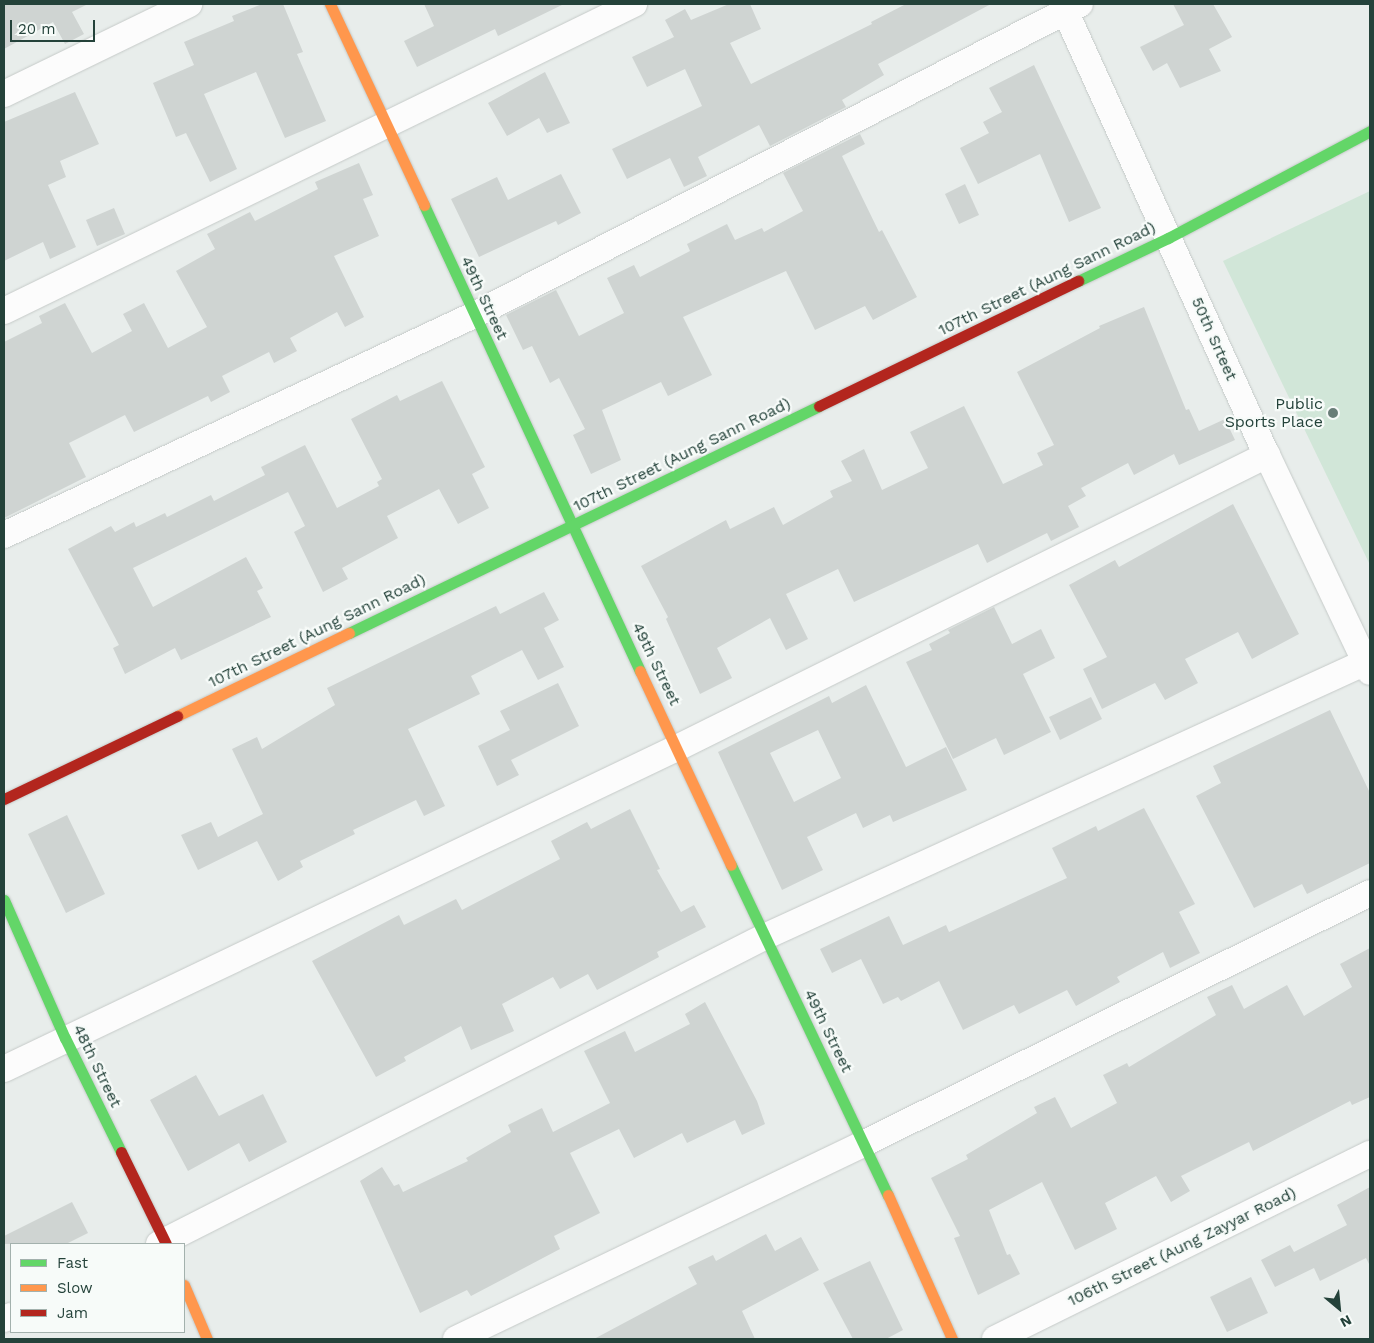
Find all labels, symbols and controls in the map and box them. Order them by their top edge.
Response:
scale bar [12,10,98,42]
text: 20 m [18,20,56,38]
street label: 107th Street (Aung Sann Road) [935,218,1159,340]
street label: 49th Street [456,253,512,343]
street label: 50th Srteet [1187,294,1241,384]
street label: 107th Street (Aung Sann Road) [570,394,794,516]
place label: Public Sports Place [1225,394,1323,432]
marker: Public Sports Place [1327,407,1339,419]
street label: 107th Street (Aung Sann Road) [205,570,429,692]
street label: 49th Street [628,619,684,709]
street label: 49th Street [800,986,856,1076]
street label: 48th Street [69,1021,125,1111]
street label: 106th Street (Aung Zayyar Road) [1065,1183,1299,1311]
legend [10,1243,185,1333]
text: Fast [57,1254,88,1272]
text: Slow [57,1279,93,1297]
north arrow [1314,1283,1364,1333]
text: Jam [57,1304,88,1322]
text: N [1338,1312,1354,1331]

